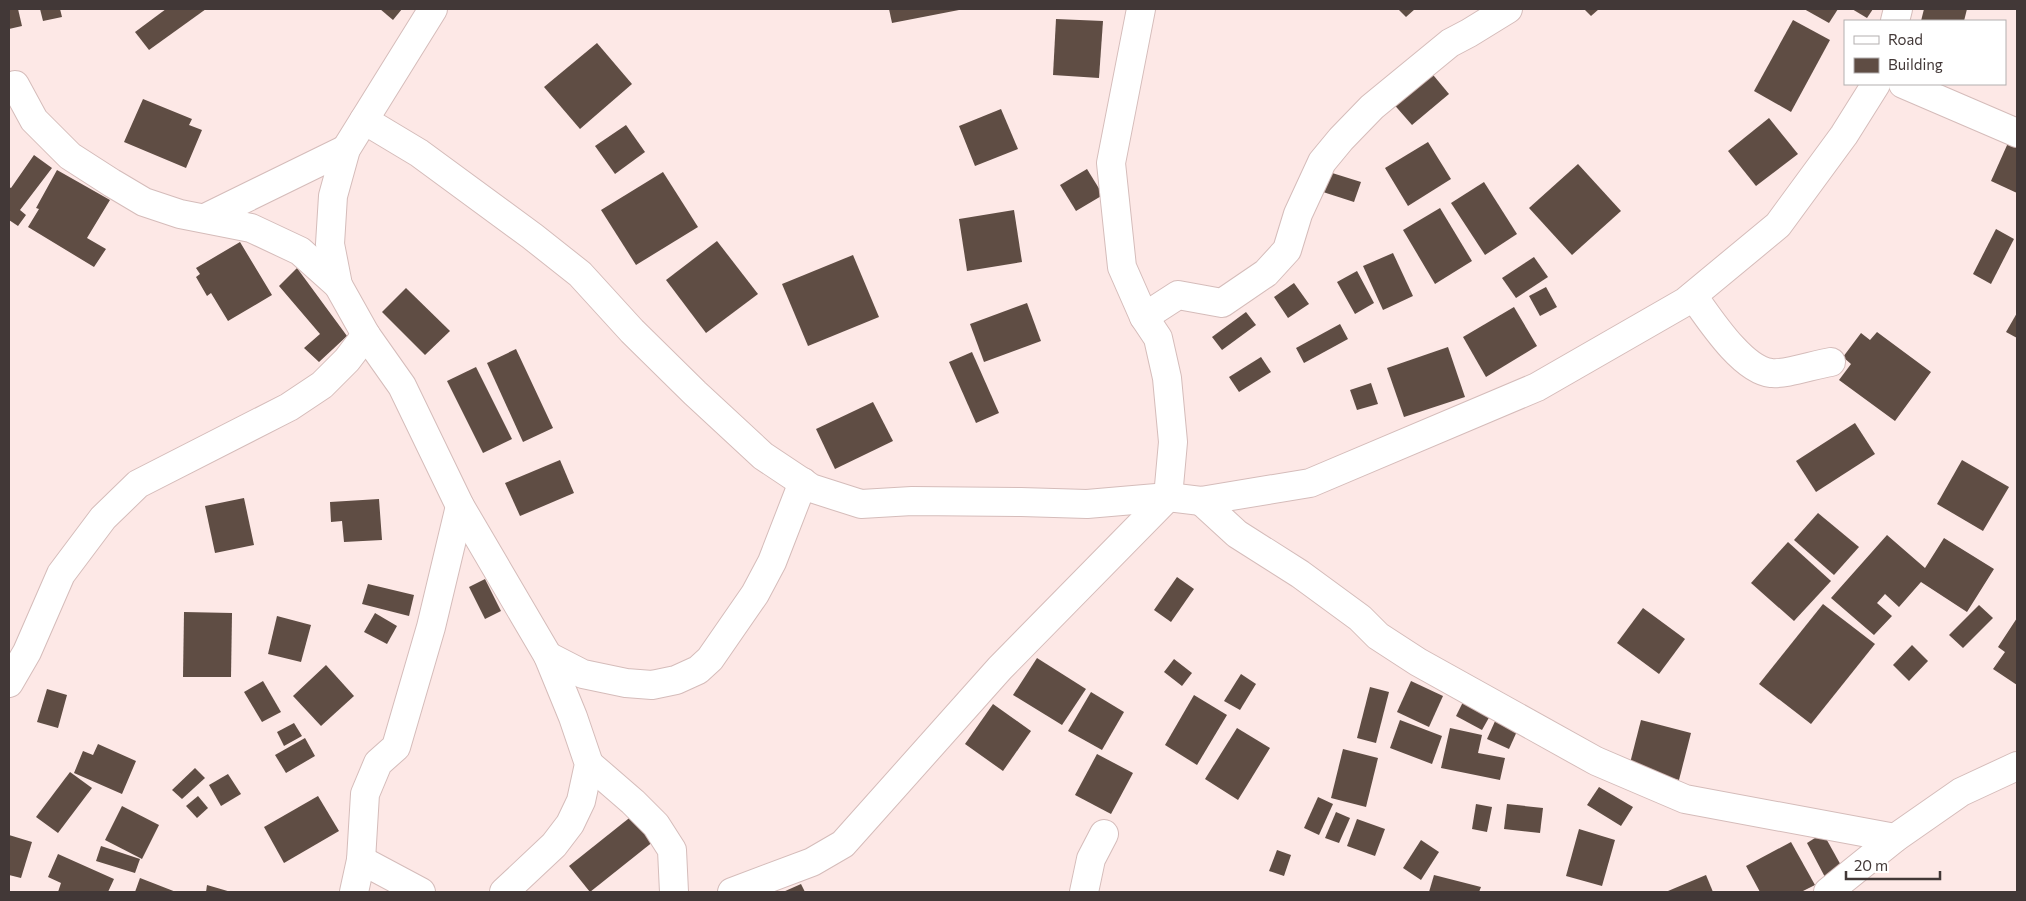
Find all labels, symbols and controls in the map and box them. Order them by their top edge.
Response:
legend [1844,20,2006,85]
text: Road [1888,30,1923,48]
text: Building [1888,55,1943,73]
scale bar [1846,848,1940,880]
text: 20 m [1854,856,1888,874]

